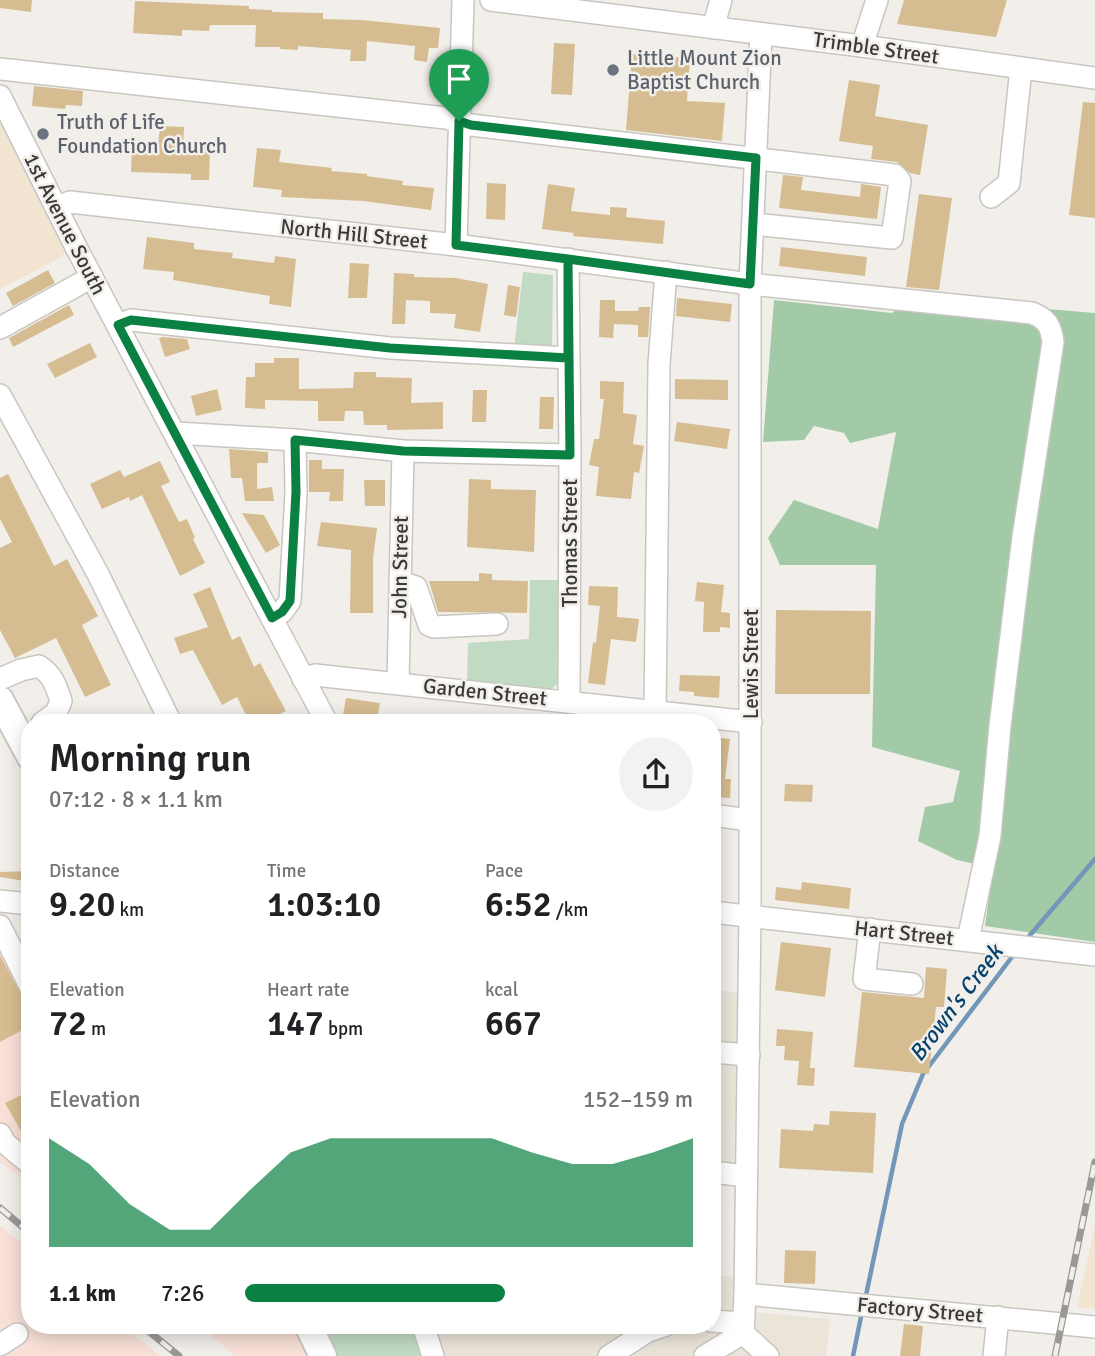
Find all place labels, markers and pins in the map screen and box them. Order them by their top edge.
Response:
place label: Little Mount Zion Baptist Church [627,45,782,95]
pin [429,49,489,121]
marker: Little Mount Zion Baptist Church [605,62,621,78]
place label: Truth of Life Foundation Church [57,109,227,159]
marker: Truth of Life Foundation Church [35,126,51,142]

